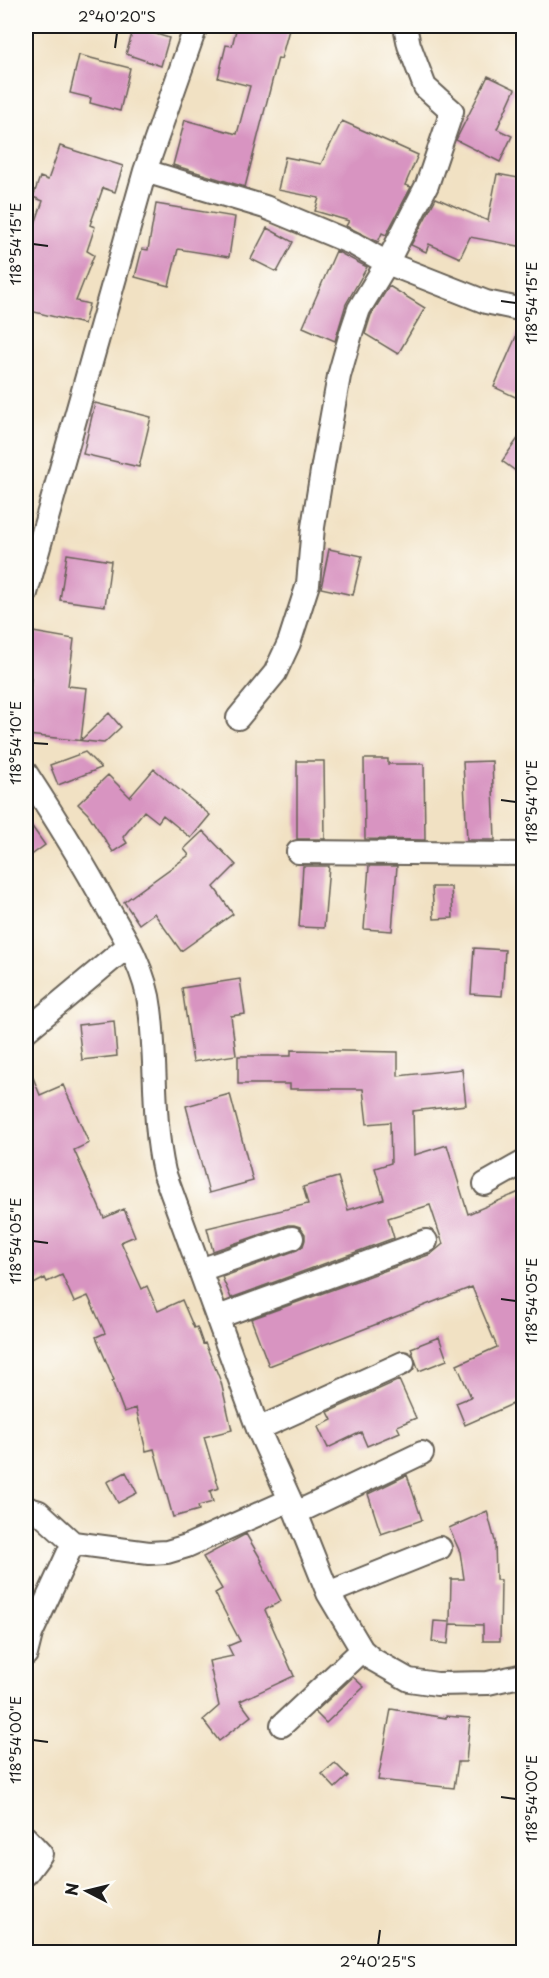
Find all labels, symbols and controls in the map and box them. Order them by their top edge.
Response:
text: 2°40'20"S [78,4,156,27]
text: 118°54'15"E [3,203,26,285]
text: 118°54'15"E [519,262,542,344]
text: 118°54'10"E [3,701,26,785]
text: 118°54'10"E [519,760,542,844]
text: 118°54'05"E [3,1198,26,1284]
text: 118°54'05"E [519,1258,542,1344]
text: 118°54'00"E [3,1696,26,1784]
text: 118°54'00"E [519,1755,542,1843]
north arrow [57,1861,117,1921]
text: N [58,1881,84,1897]
text: 2°40'25"S [340,1949,416,1972]

